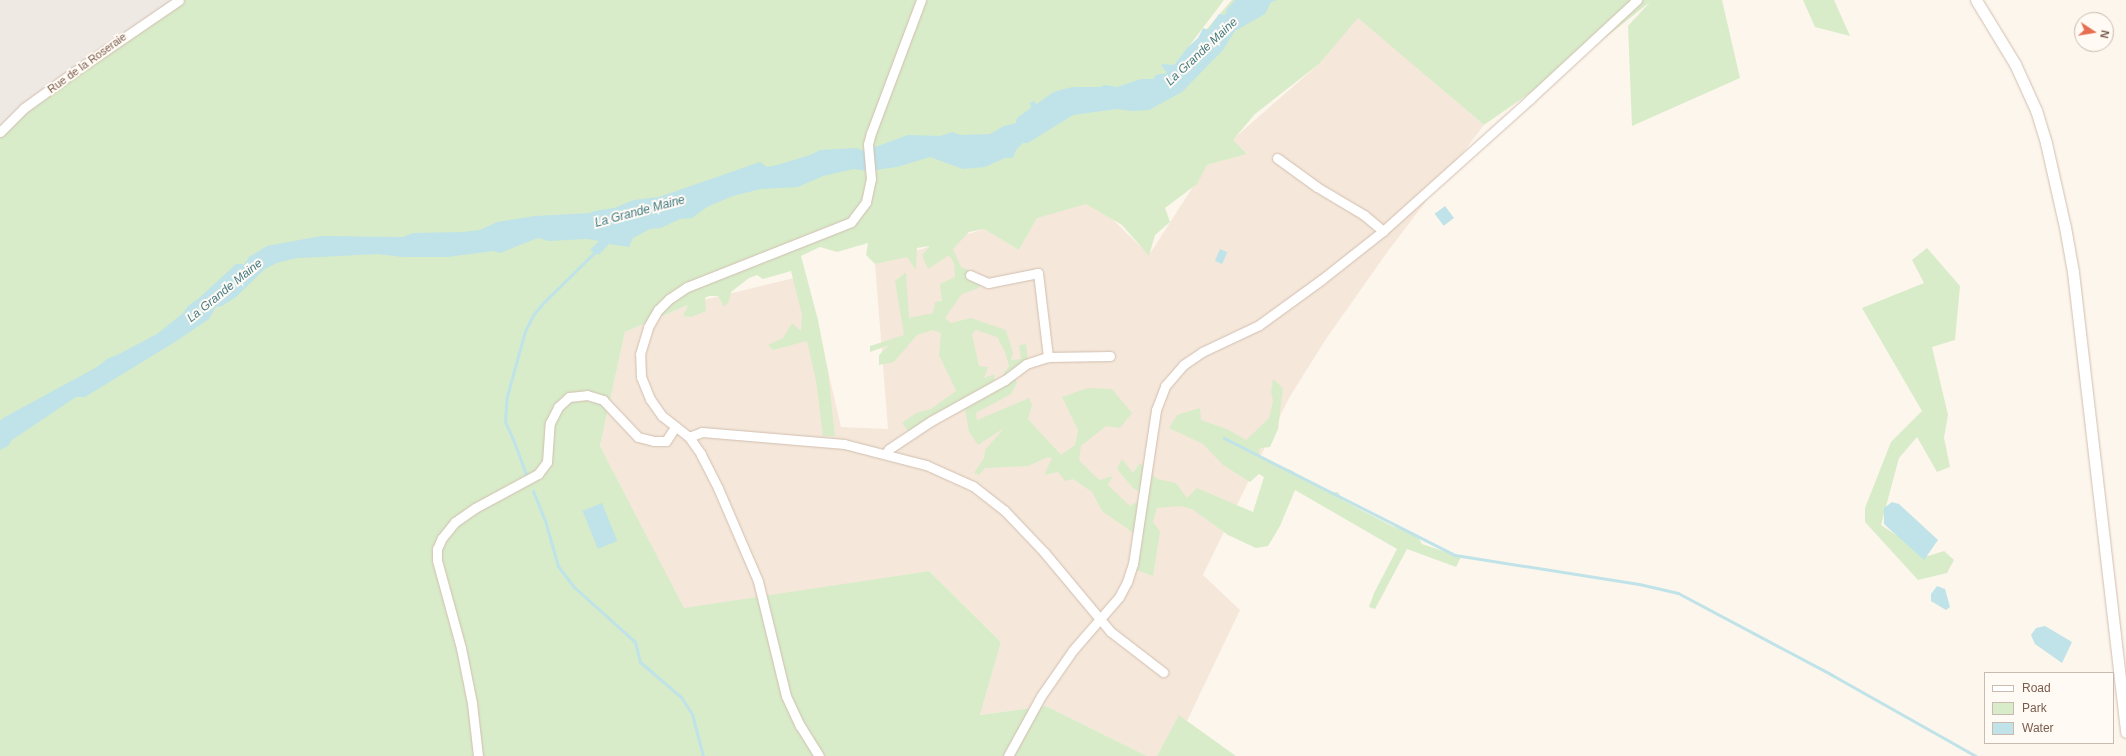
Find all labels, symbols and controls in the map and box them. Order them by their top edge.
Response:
north arrow [2074,12,2114,52]
water label: La Grande Maine [1163,15,1241,89]
text: N [2098,29,2111,39]
street label: Rue de la Roseraie [45,30,129,96]
water label: La Grande Maine [593,193,687,231]
water label: La Grande Maine [184,256,266,326]
legend [1984,672,2114,744]
text: Road [2022,681,2051,695]
text: Park [2022,701,2047,715]
text: Water [2022,721,2054,735]

